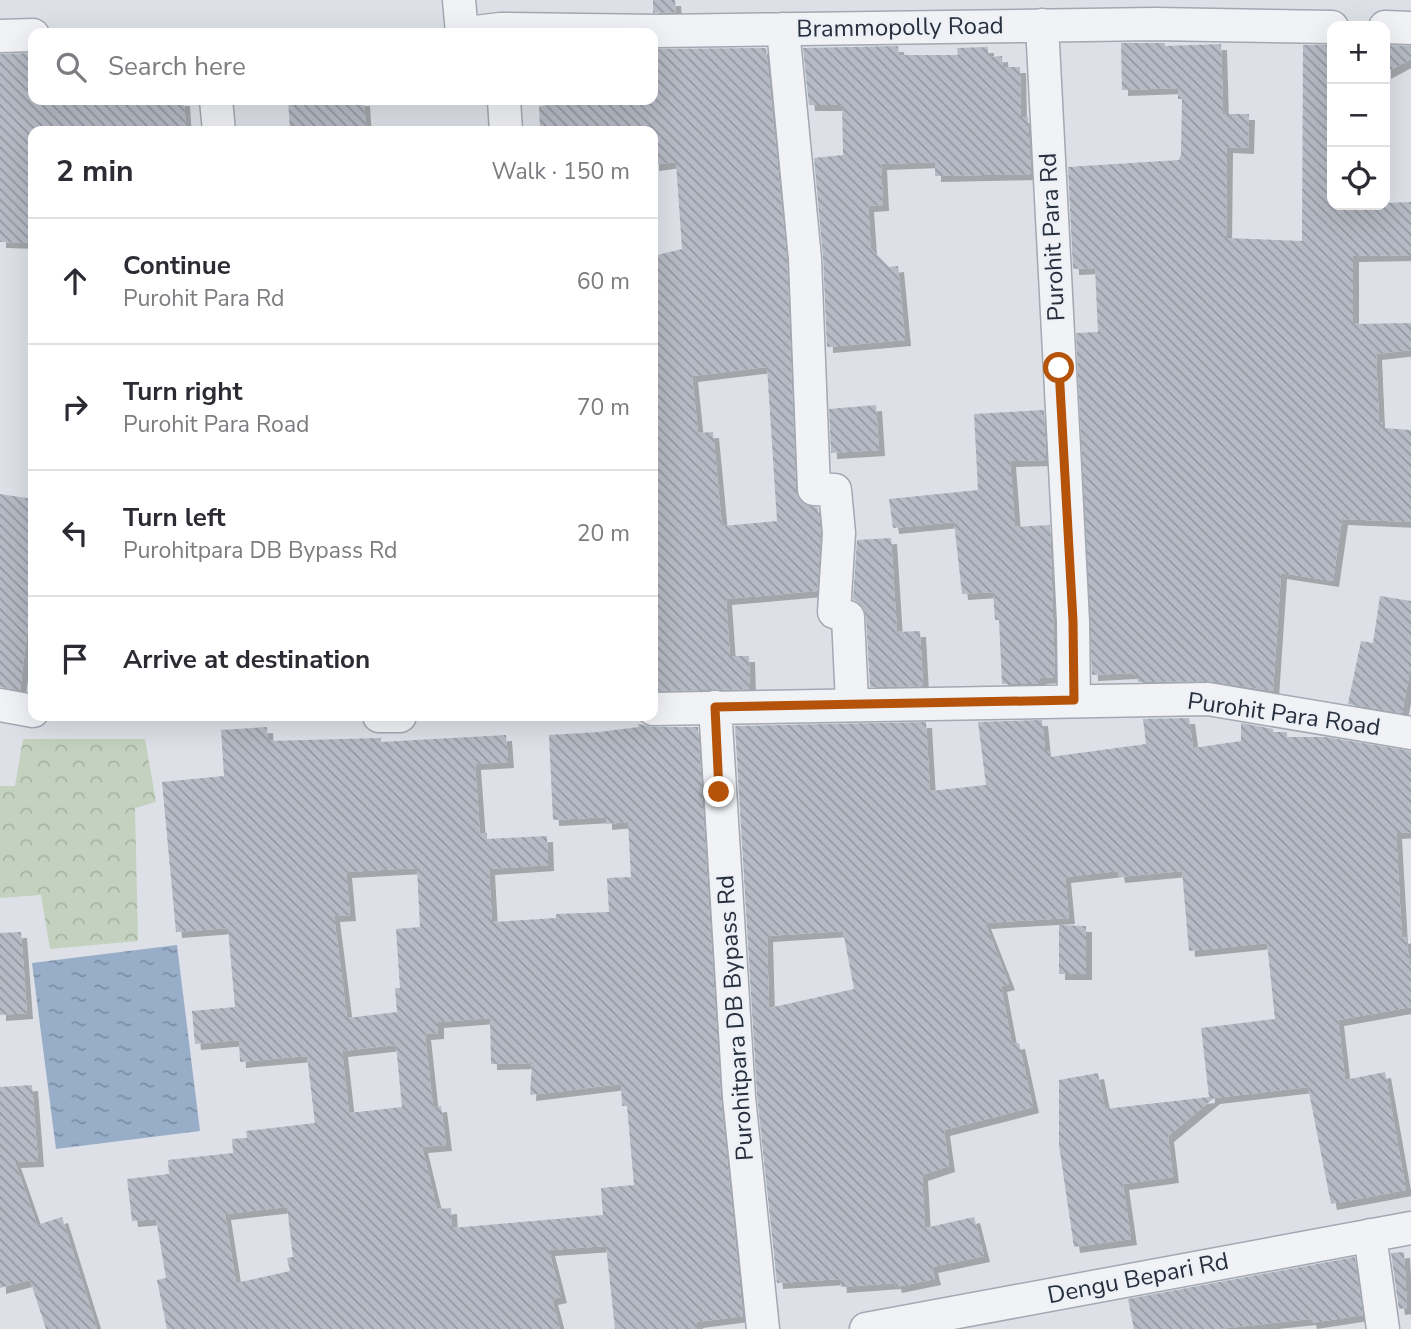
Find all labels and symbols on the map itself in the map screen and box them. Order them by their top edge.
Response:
street label: Brammopolly Road [796,9,1004,45]
street label: Purohit Para Rd [1032,152,1072,322]
route start [1043,352,1074,383]
street label: Purohit Para Road [1185,685,1383,743]
route end [703,776,734,807]
street label: Purohitpara DB Bypass Rd [709,874,761,1162]
street label: Dengu Bepari Rd [1045,1245,1231,1311]

